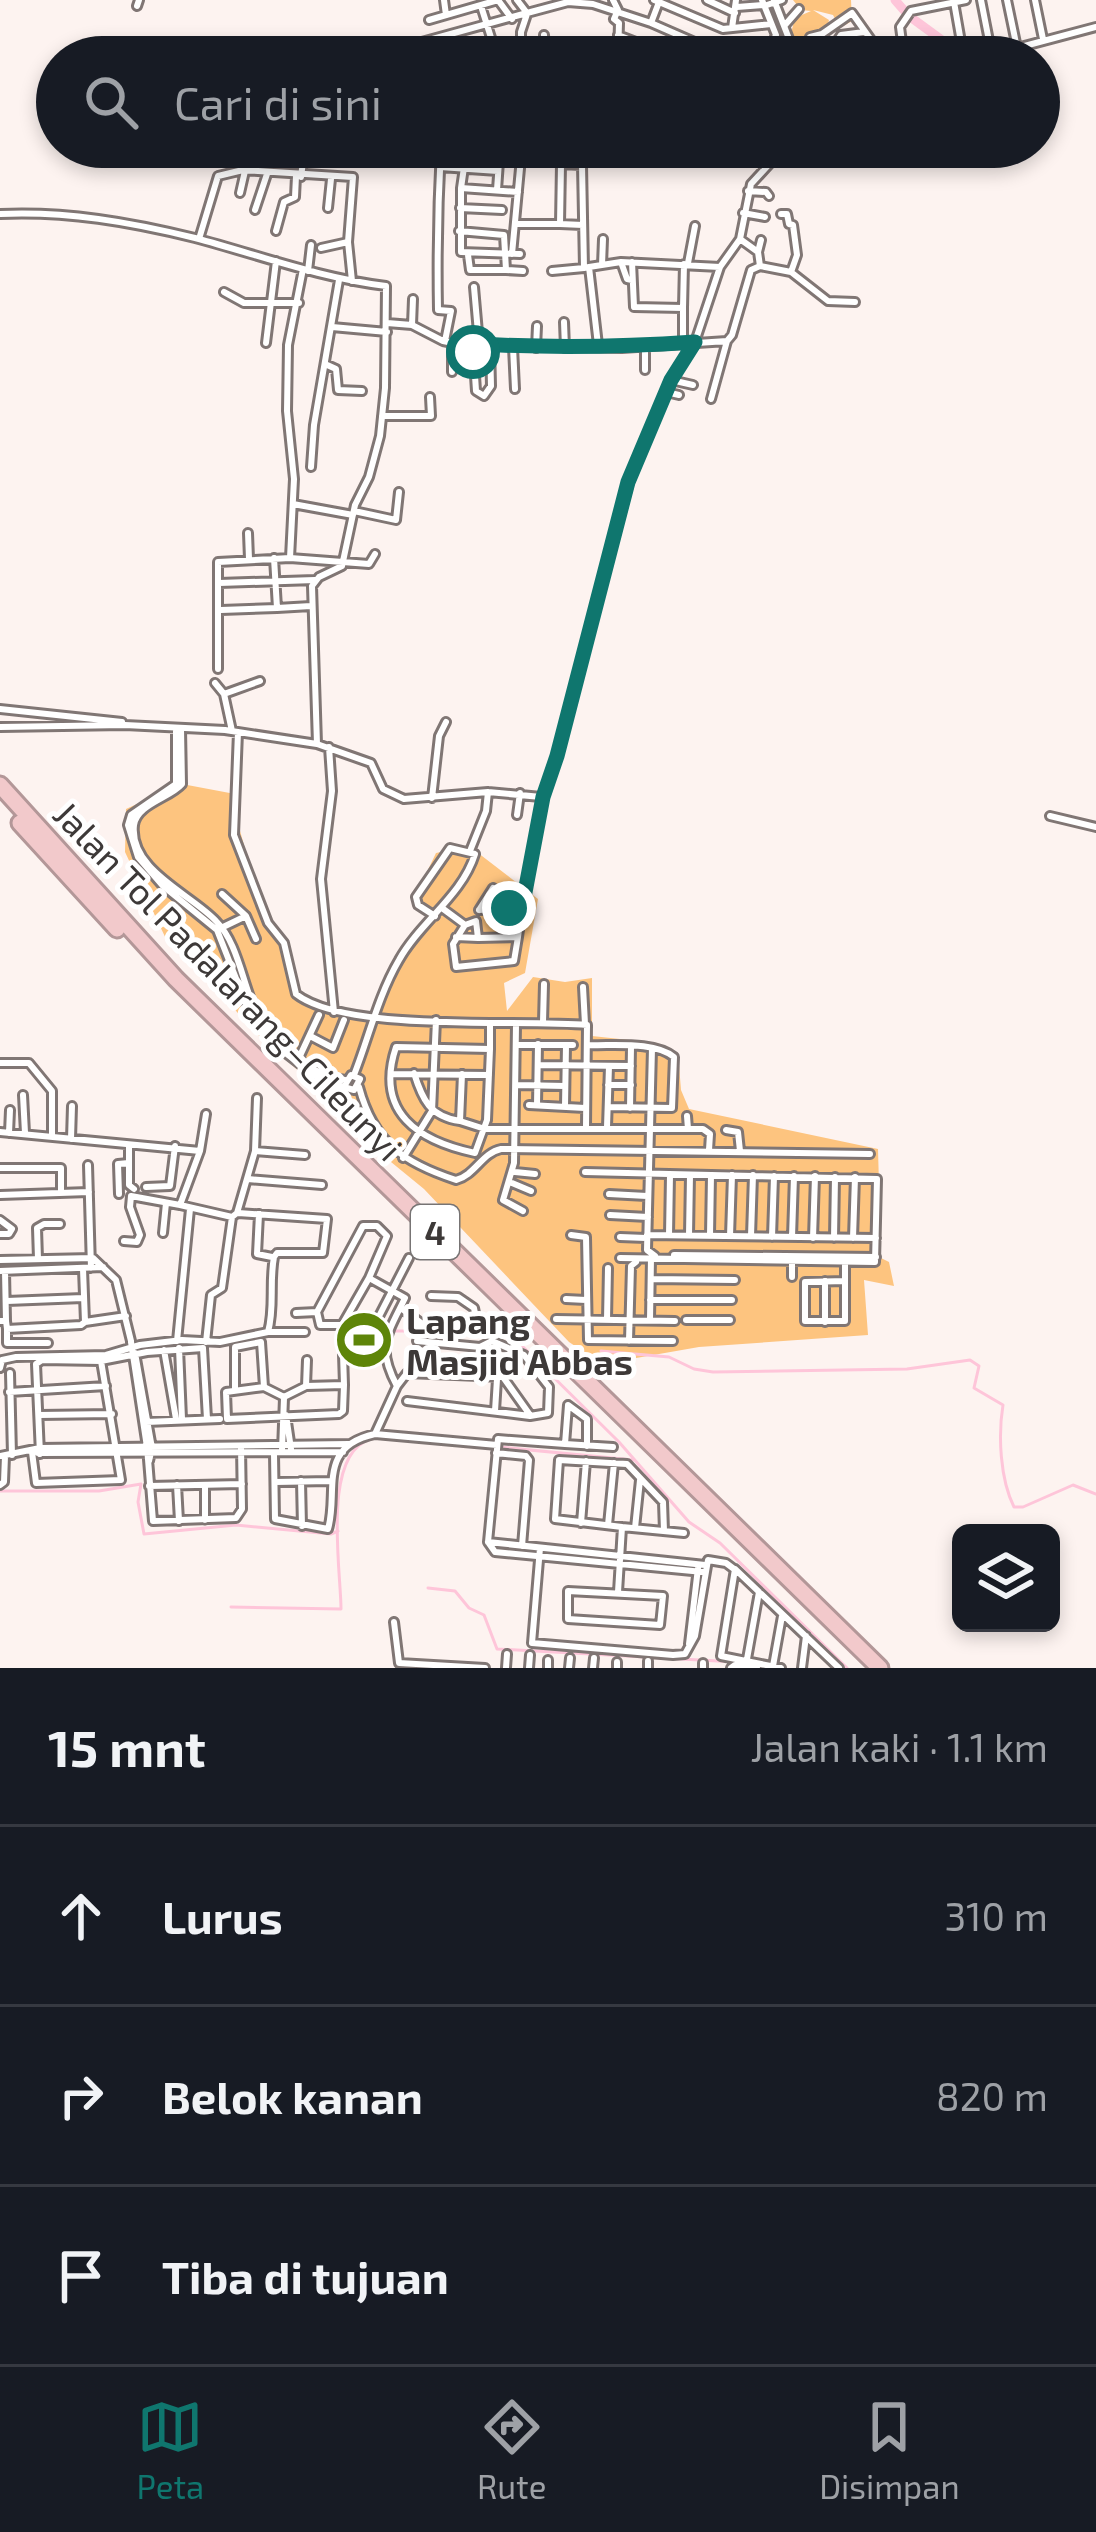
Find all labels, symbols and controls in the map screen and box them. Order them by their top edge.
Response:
search box [36,36,1060,168]
icon: search [78,69,144,135]
text: Cari di sini [174,75,382,129]
route start [446,325,500,379]
street label: Jalan Tol Padalarang–Cileunyi [46,791,412,1169]
route end [482,881,536,935]
road number: 4 [411,1205,459,1259]
place label: Lapang Masjid Abbas [406,1298,633,1382]
sports icon: Lapang Masjid Abbas [333,1309,395,1371]
map controls [952,1524,1060,1632]
button: layers [952,1524,1060,1632]
text: 15 mnt [48,1716,206,1777]
text: Jalan kaki · 1.1 km [751,1723,1048,1770]
icon: ahead [48,1883,114,1949]
text: Lurus [162,1889,283,1943]
text: 310 m [944,1892,1048,1939]
icon: right [48,2063,114,2129]
text: Belok kanan [162,2069,423,2123]
text: 820 m [936,2072,1048,2119]
icon: arrive [48,2243,114,2309]
text: Tiba di tujuan [162,2249,449,2303]
tab: Peta [136,2394,204,2506]
tab: Rute [477,2394,546,2506]
tab: Disimpan [819,2394,960,2506]

